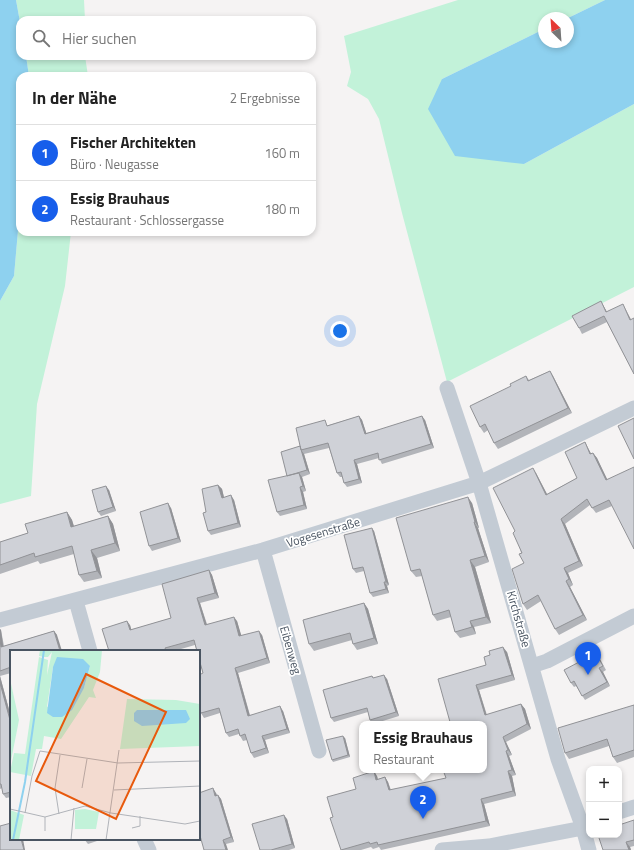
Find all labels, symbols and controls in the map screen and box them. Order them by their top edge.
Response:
north arrow [538,12,574,48]
search box [16,16,316,60]
icon: search [30,27,52,49]
text: Hier suchen [62,27,137,50]
text: In der Nähe [32,85,117,111]
text: 2 Ergebnisse [230,88,300,108]
text: Fischer Architekten [70,131,196,154]
text: 1 [41,143,49,163]
text: 160 m [264,143,300,163]
text: Büro · Neugasse [70,154,159,174]
text: Essig Brauhaus [70,187,170,210]
text: 2 [41,199,49,219]
text: 180 m [264,199,300,219]
text: Restaurant · Schlossergasse [70,210,224,230]
your location [330,321,350,341]
street label: Vogesenstraße [284,512,362,552]
street label: Kirchstraße [502,588,536,650]
street label: Eibenweg [275,624,307,676]
pin: 1 [575,642,601,675]
inset map [10,650,200,840]
popup [359,721,487,773]
text: Essig Brauhaus [373,726,473,749]
text: Restaurant [373,749,434,769]
map controls [586,766,622,838]
button: + [586,766,622,802]
pin: 2 [410,786,436,819]
button: − [586,802,622,838]

